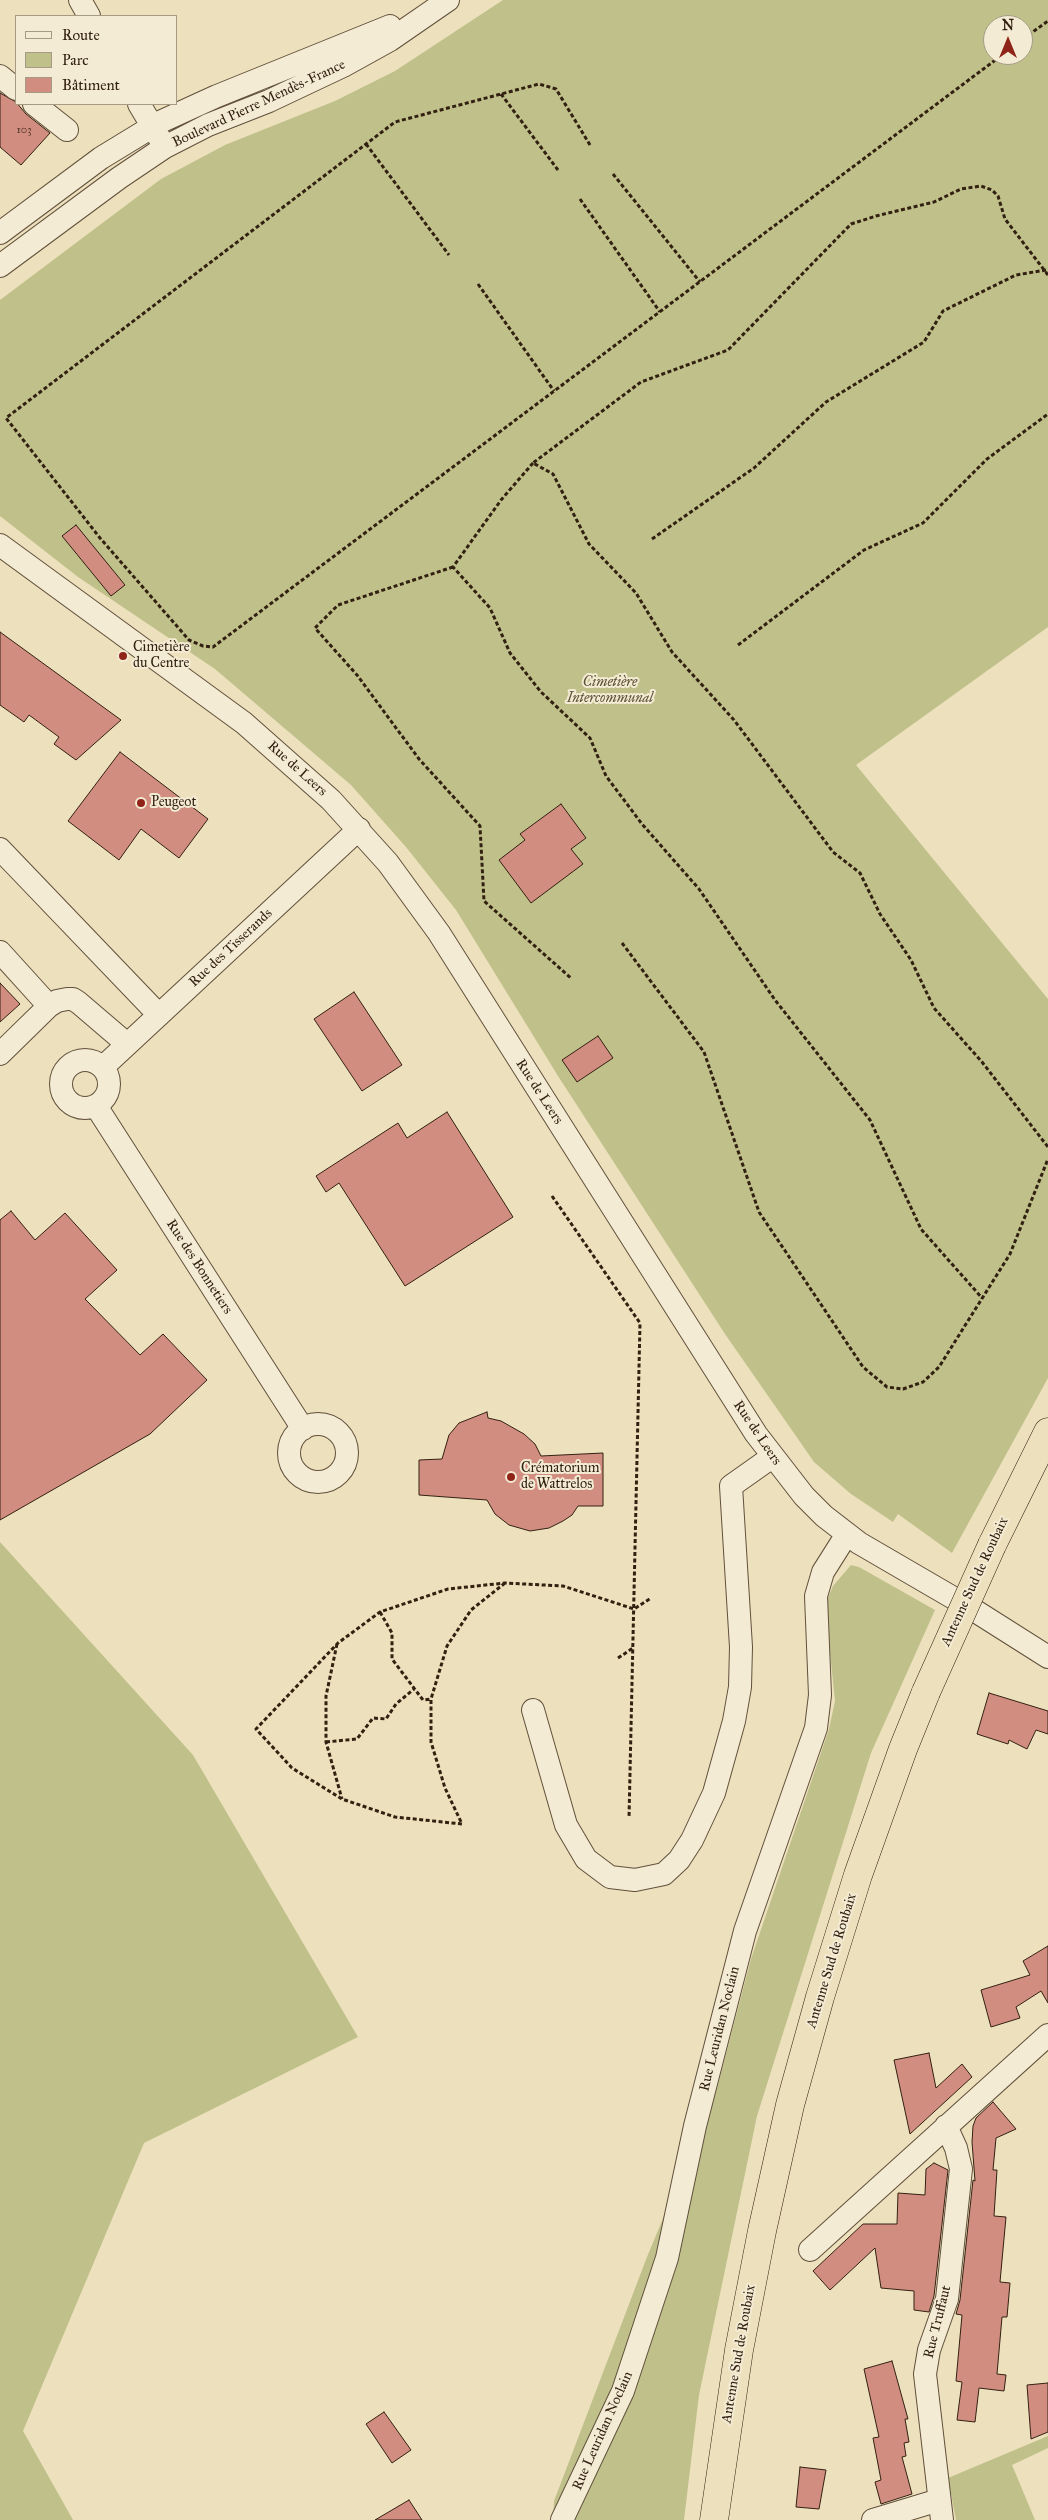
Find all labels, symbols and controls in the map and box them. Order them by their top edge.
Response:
legend [15,15,178,105]
north arrow [983,15,1033,65]
text: N [1002,17,1014,34]
text: Route [62,26,100,44]
text: Parc [62,51,89,69]
street label: Boulevard Pierre Mendès-France [170,56,348,152]
text: Bâtiment [62,76,120,94]
house number: 103 [16,123,32,137]
place label: Cimetière du Centre [133,640,189,672]
marker: Cimetière du Centre [117,650,129,662]
park label: Cimetière Intercommunal [567,675,653,708]
street label: Rue de Leers [264,738,330,800]
place label: Peugeot [151,795,196,811]
marker: Peugeot [135,797,147,809]
street label: Rue des Tisserands [186,905,276,991]
street label: Rue de Leers [512,1056,566,1128]
street label: Rue des Bonnetiers [162,1217,236,1317]
street label: Rue de Leers [729,1398,785,1468]
place label: Crématorium de Wattrelos [521,1461,600,1494]
marker: Crématorium de Wattrelos [505,1471,517,1483]
street label: Antenne Sud de Roubaix [938,1515,1012,1649]
street label: Antenne Sud de Roubaix [803,1891,861,2031]
street label: Rue Leuridan Noclain [696,1965,744,2093]
street label: Antenne Sud de Roubaix [719,2283,759,2425]
street label: Rue Truffaut [921,2284,955,2360]
street label: Rue Leuridan Noclain [569,2369,637,2493]

